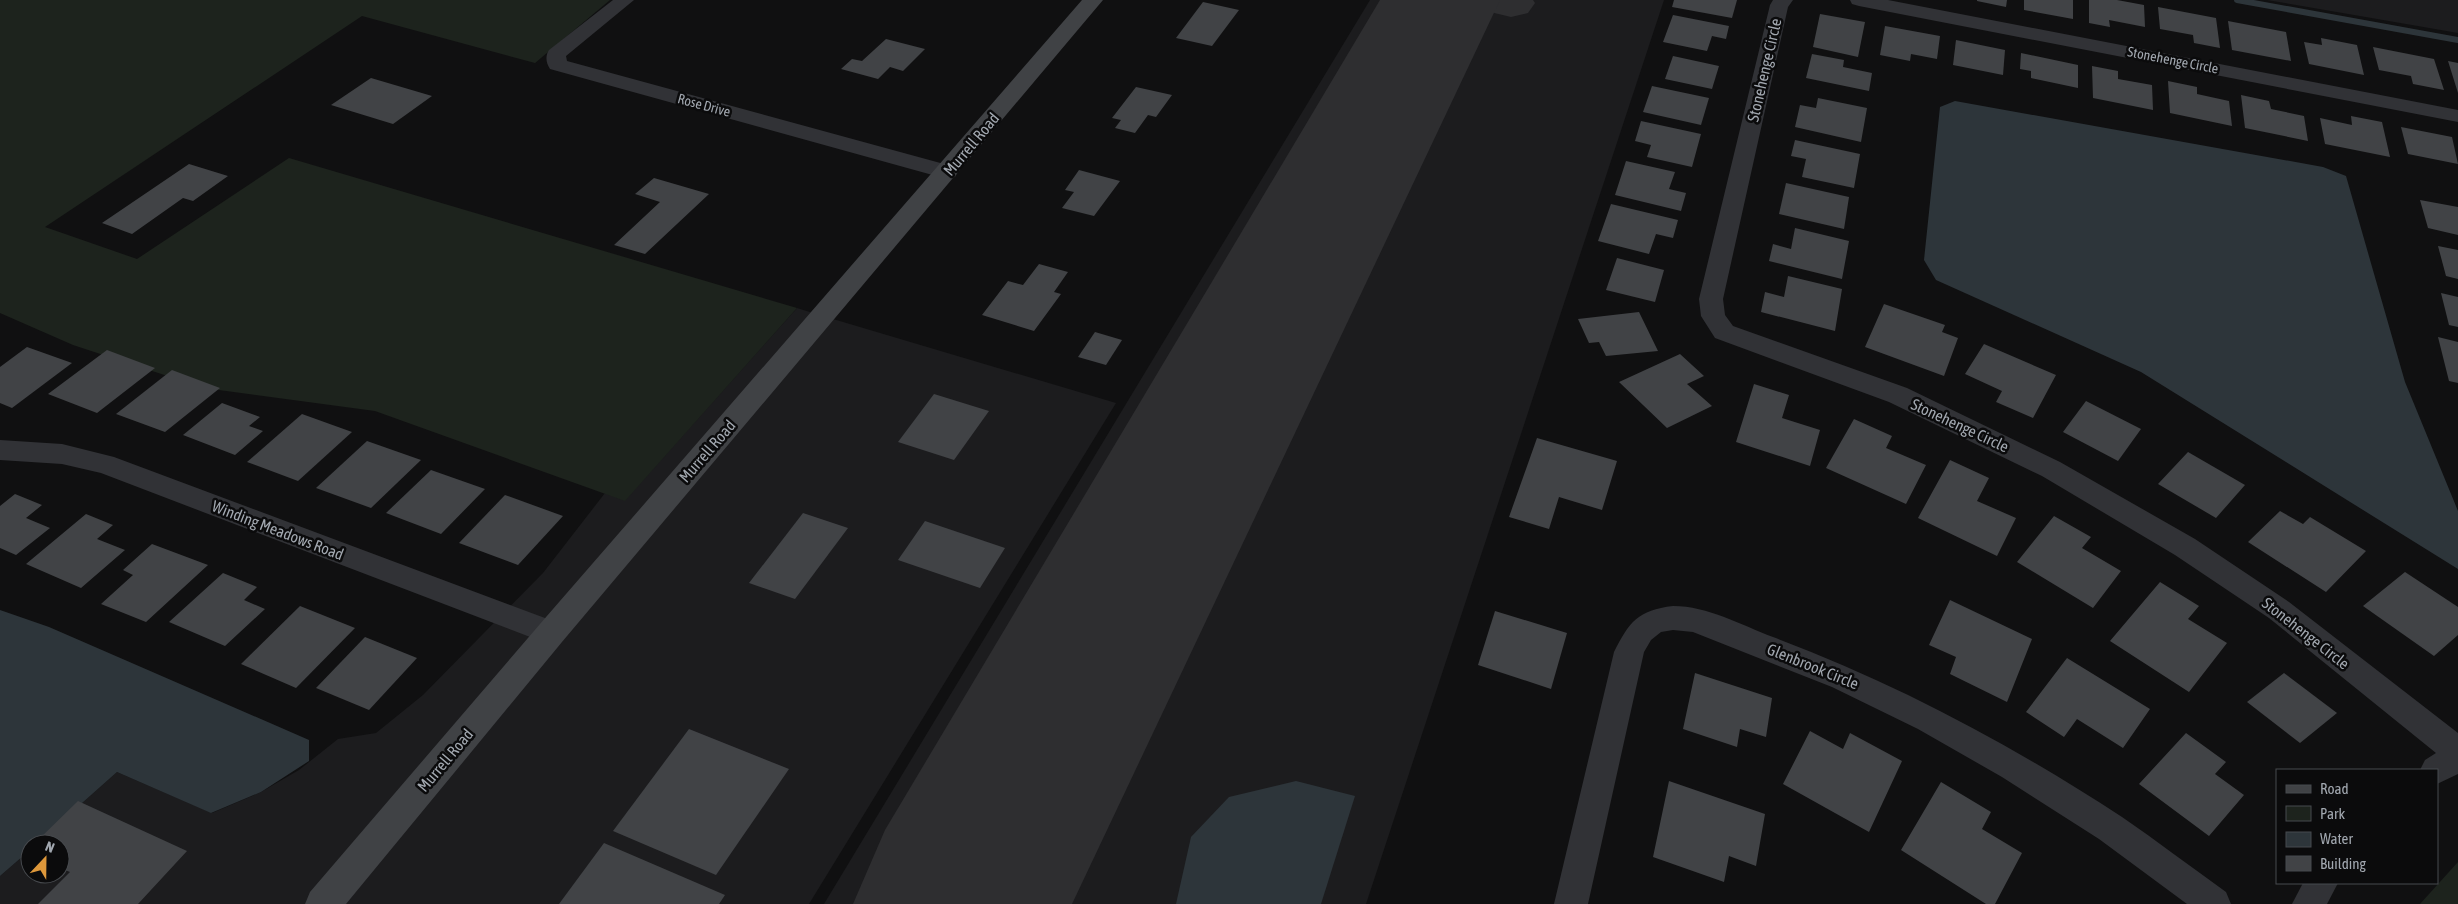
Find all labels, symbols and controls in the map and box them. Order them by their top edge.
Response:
street label: Stonehenge Circle [1743,17,1786,124]
street label: Stonehenge Circle [2126,43,2220,77]
street label: Rose Drive [676,90,732,120]
street label: Murrell Road [940,109,1002,179]
street label: Stonehenge Circle [1908,395,2012,456]
street label: Murrell Road [675,416,739,486]
street label: Winding Meadows Road [209,497,346,564]
street label: Stonehenge Circle [2258,593,2353,673]
street label: Glenbrook Circle [1765,639,1861,693]
street label: Murrell Road [414,725,476,795]
legend [2276,769,2438,884]
text: Road [2320,780,2349,797]
text: Park [2320,805,2345,822]
text: Water [2320,830,2353,847]
north arrow [20,834,70,884]
text: N [43,838,57,856]
text: Building [2320,855,2366,872]

